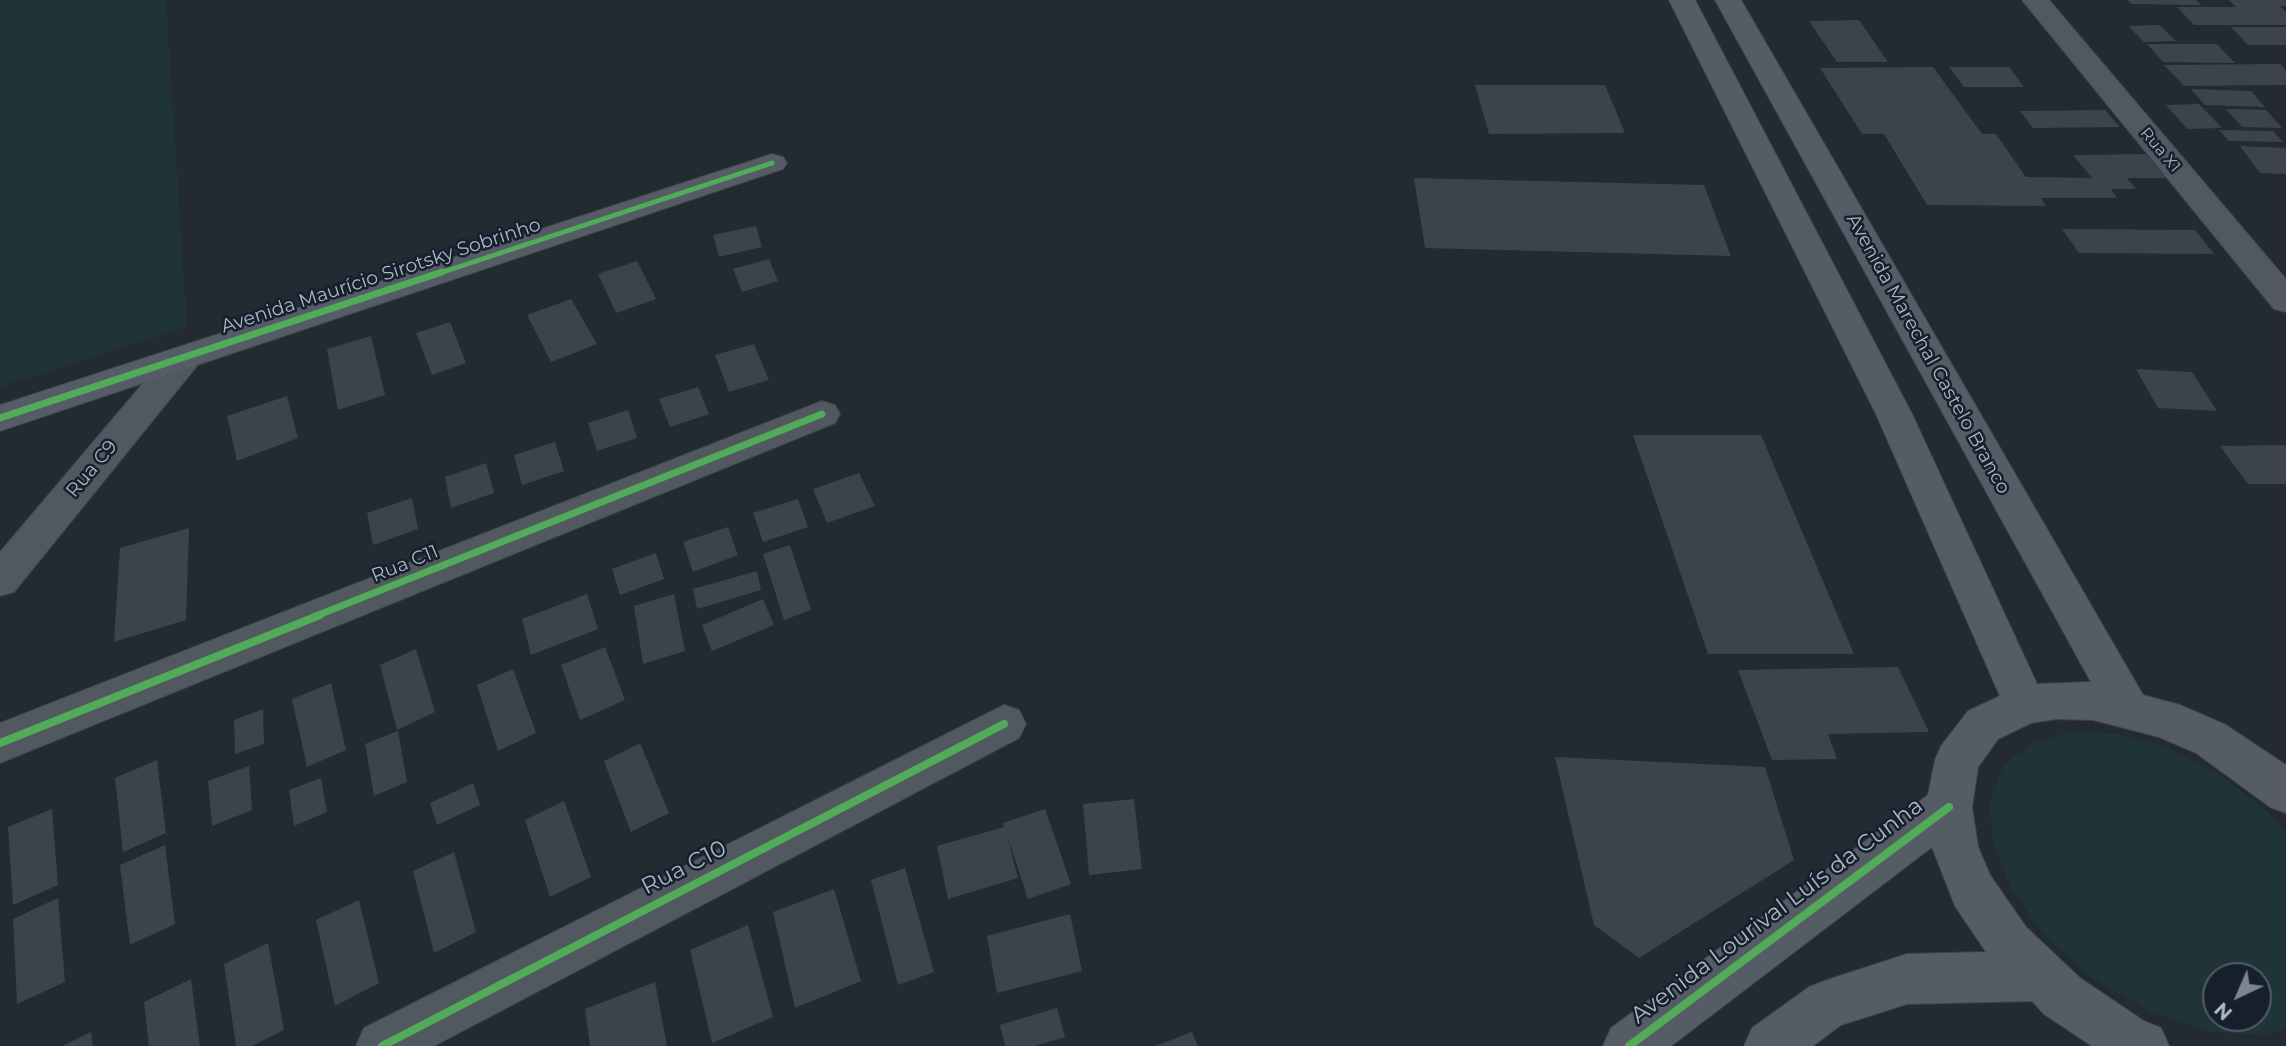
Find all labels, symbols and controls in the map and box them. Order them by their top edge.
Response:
street label: Rua X1 [2136,124,2184,176]
street label: Avenida Marechal Castelo Branco [1841,210,2015,498]
street label: Avenida Maurício Sirotsky Sobrinho [218,213,544,339]
street label: Rua C9 [62,436,122,502]
street label: Rua C11 [368,540,442,588]
street label: Avenida Lourival Luís da Cunha [1626,792,1928,1030]
street label: Rua C10 [637,835,731,901]
north arrow [2202,962,2272,1032]
text: N [2210,997,2237,1025]

